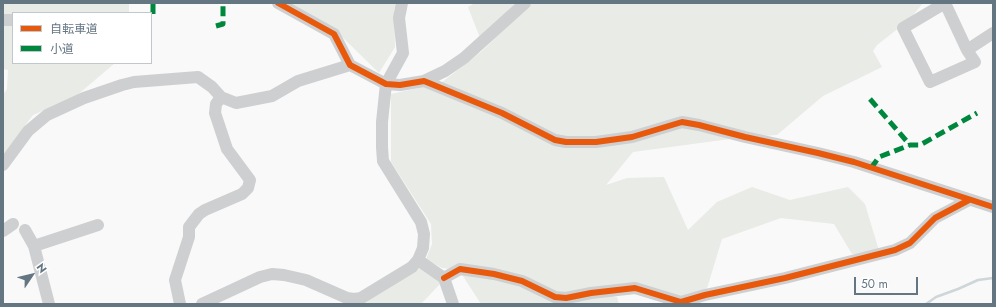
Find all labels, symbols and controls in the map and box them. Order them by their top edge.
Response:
legend [12,12,152,64]
text: 自転車道 [50,20,98,38]
text: 小道 [50,40,74,58]
north arrow [12,255,52,295]
text: N [33,260,51,276]
scale bar [856,269,920,295]
text: 50 m [861,275,888,293]

